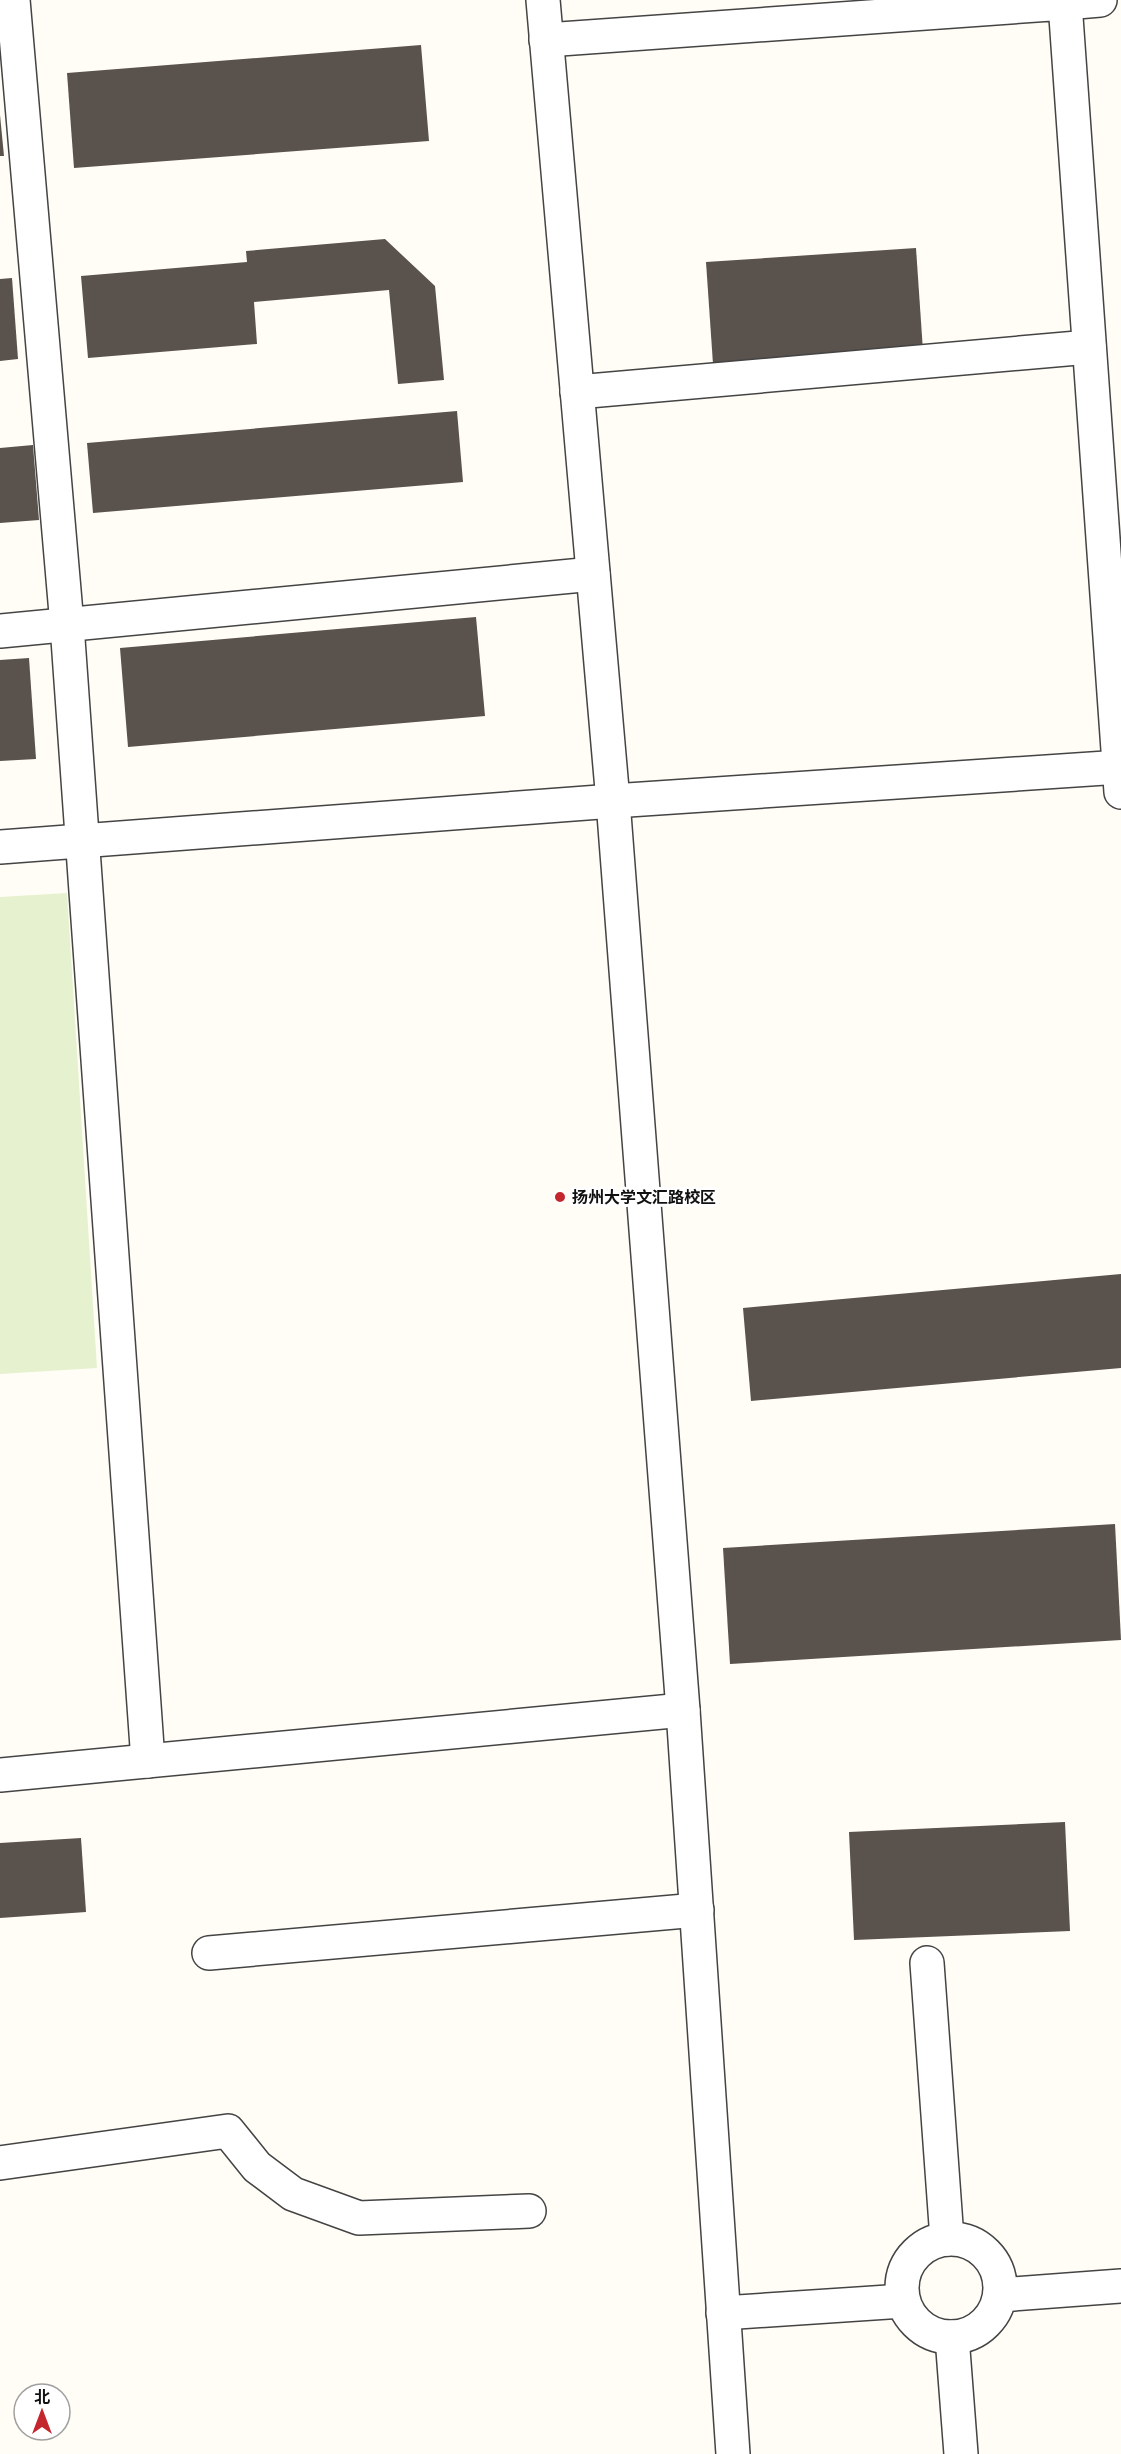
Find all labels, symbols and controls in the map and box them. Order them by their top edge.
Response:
place label: 扬州大学文汇路校区 [572,1187,716,1207]
marker: 扬州大学文汇路校区 [553,1190,567,1204]
north arrow [12,2382,72,2442]
text: 北 [34,2387,50,2407]

